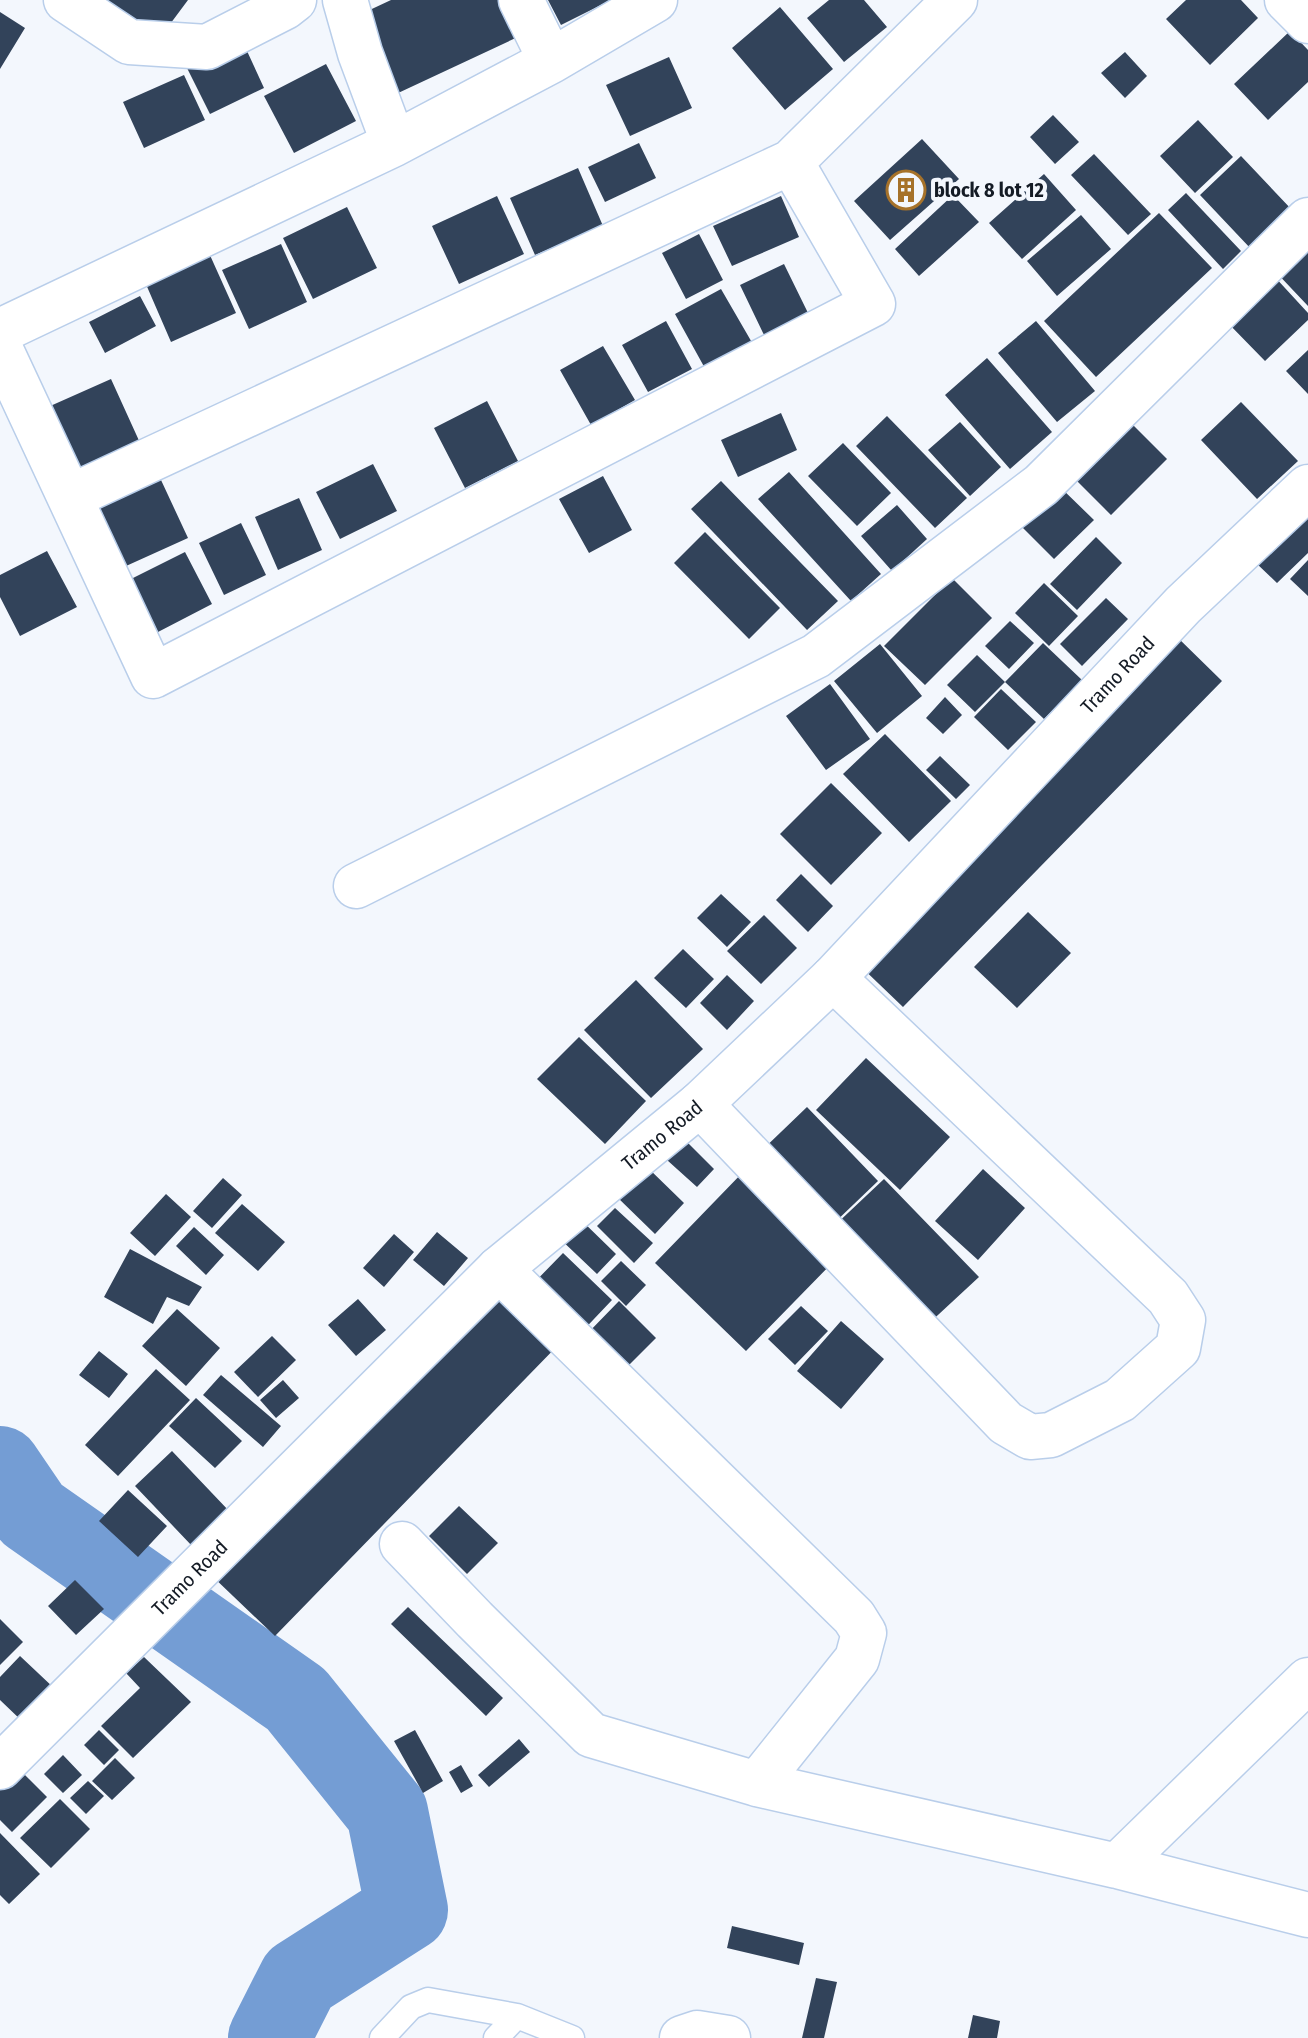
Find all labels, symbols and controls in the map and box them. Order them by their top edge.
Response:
building icon: block 8 lot 12 [885,169,927,211]
place label: block 8 lot 12 [934,178,1044,202]
street label: Tramo Road [1076,631,1159,718]
street label: Tramo Road [617,1095,707,1175]
street label: Tramo Road [147,1535,232,1620]

